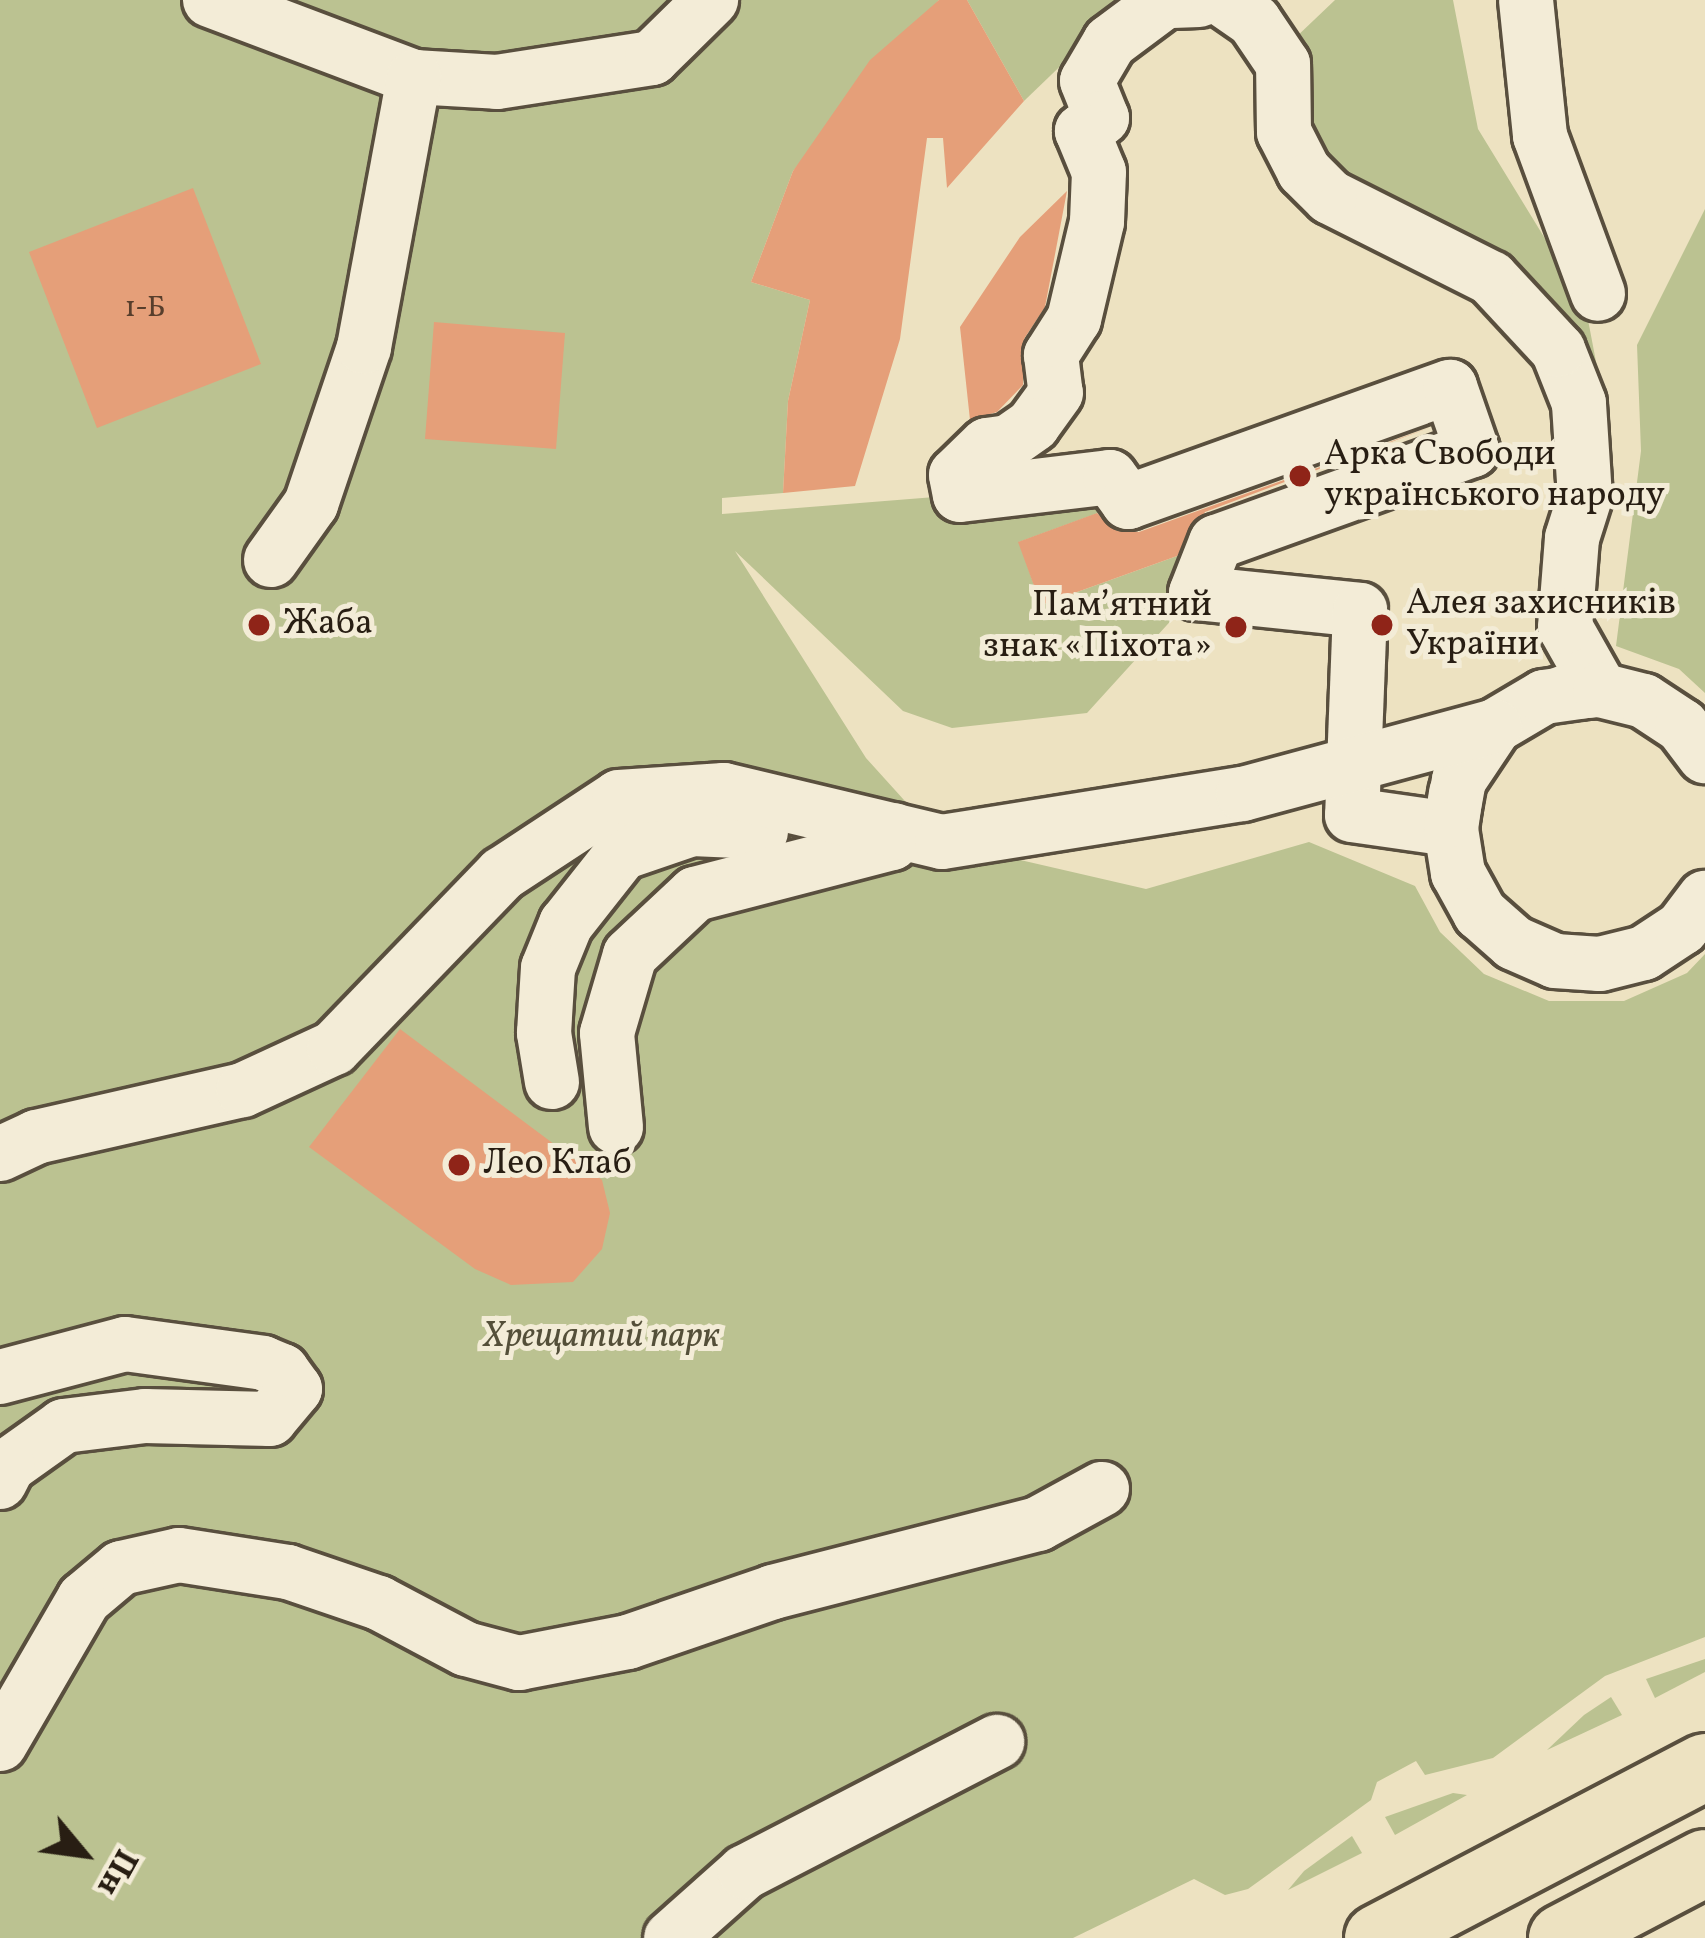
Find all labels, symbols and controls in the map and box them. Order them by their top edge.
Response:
house number: 1-Б [125,290,165,326]
place label: Арка Свободи українського народу [1324,433,1665,518]
marker: Арка Свободи українського народу [1287,463,1313,489]
place label: Алея захисників України [1406,582,1676,667]
place label: Памʼятний знак «Піхота» [983,584,1212,669]
place label: Жаба [283,603,373,647]
marker: Жаба [246,612,272,638]
marker: Алея захисників України [1369,612,1395,638]
marker: Памʼятний знак «Піхота» [1223,614,1249,640]
place label: Лео Клаб [483,1143,632,1187]
marker: Лео Клаб [446,1152,472,1178]
park label: Хрещатий парк [483,1316,719,1360]
north arrow [24,1794,144,1914]
text: Пн [84,1840,147,1903]

